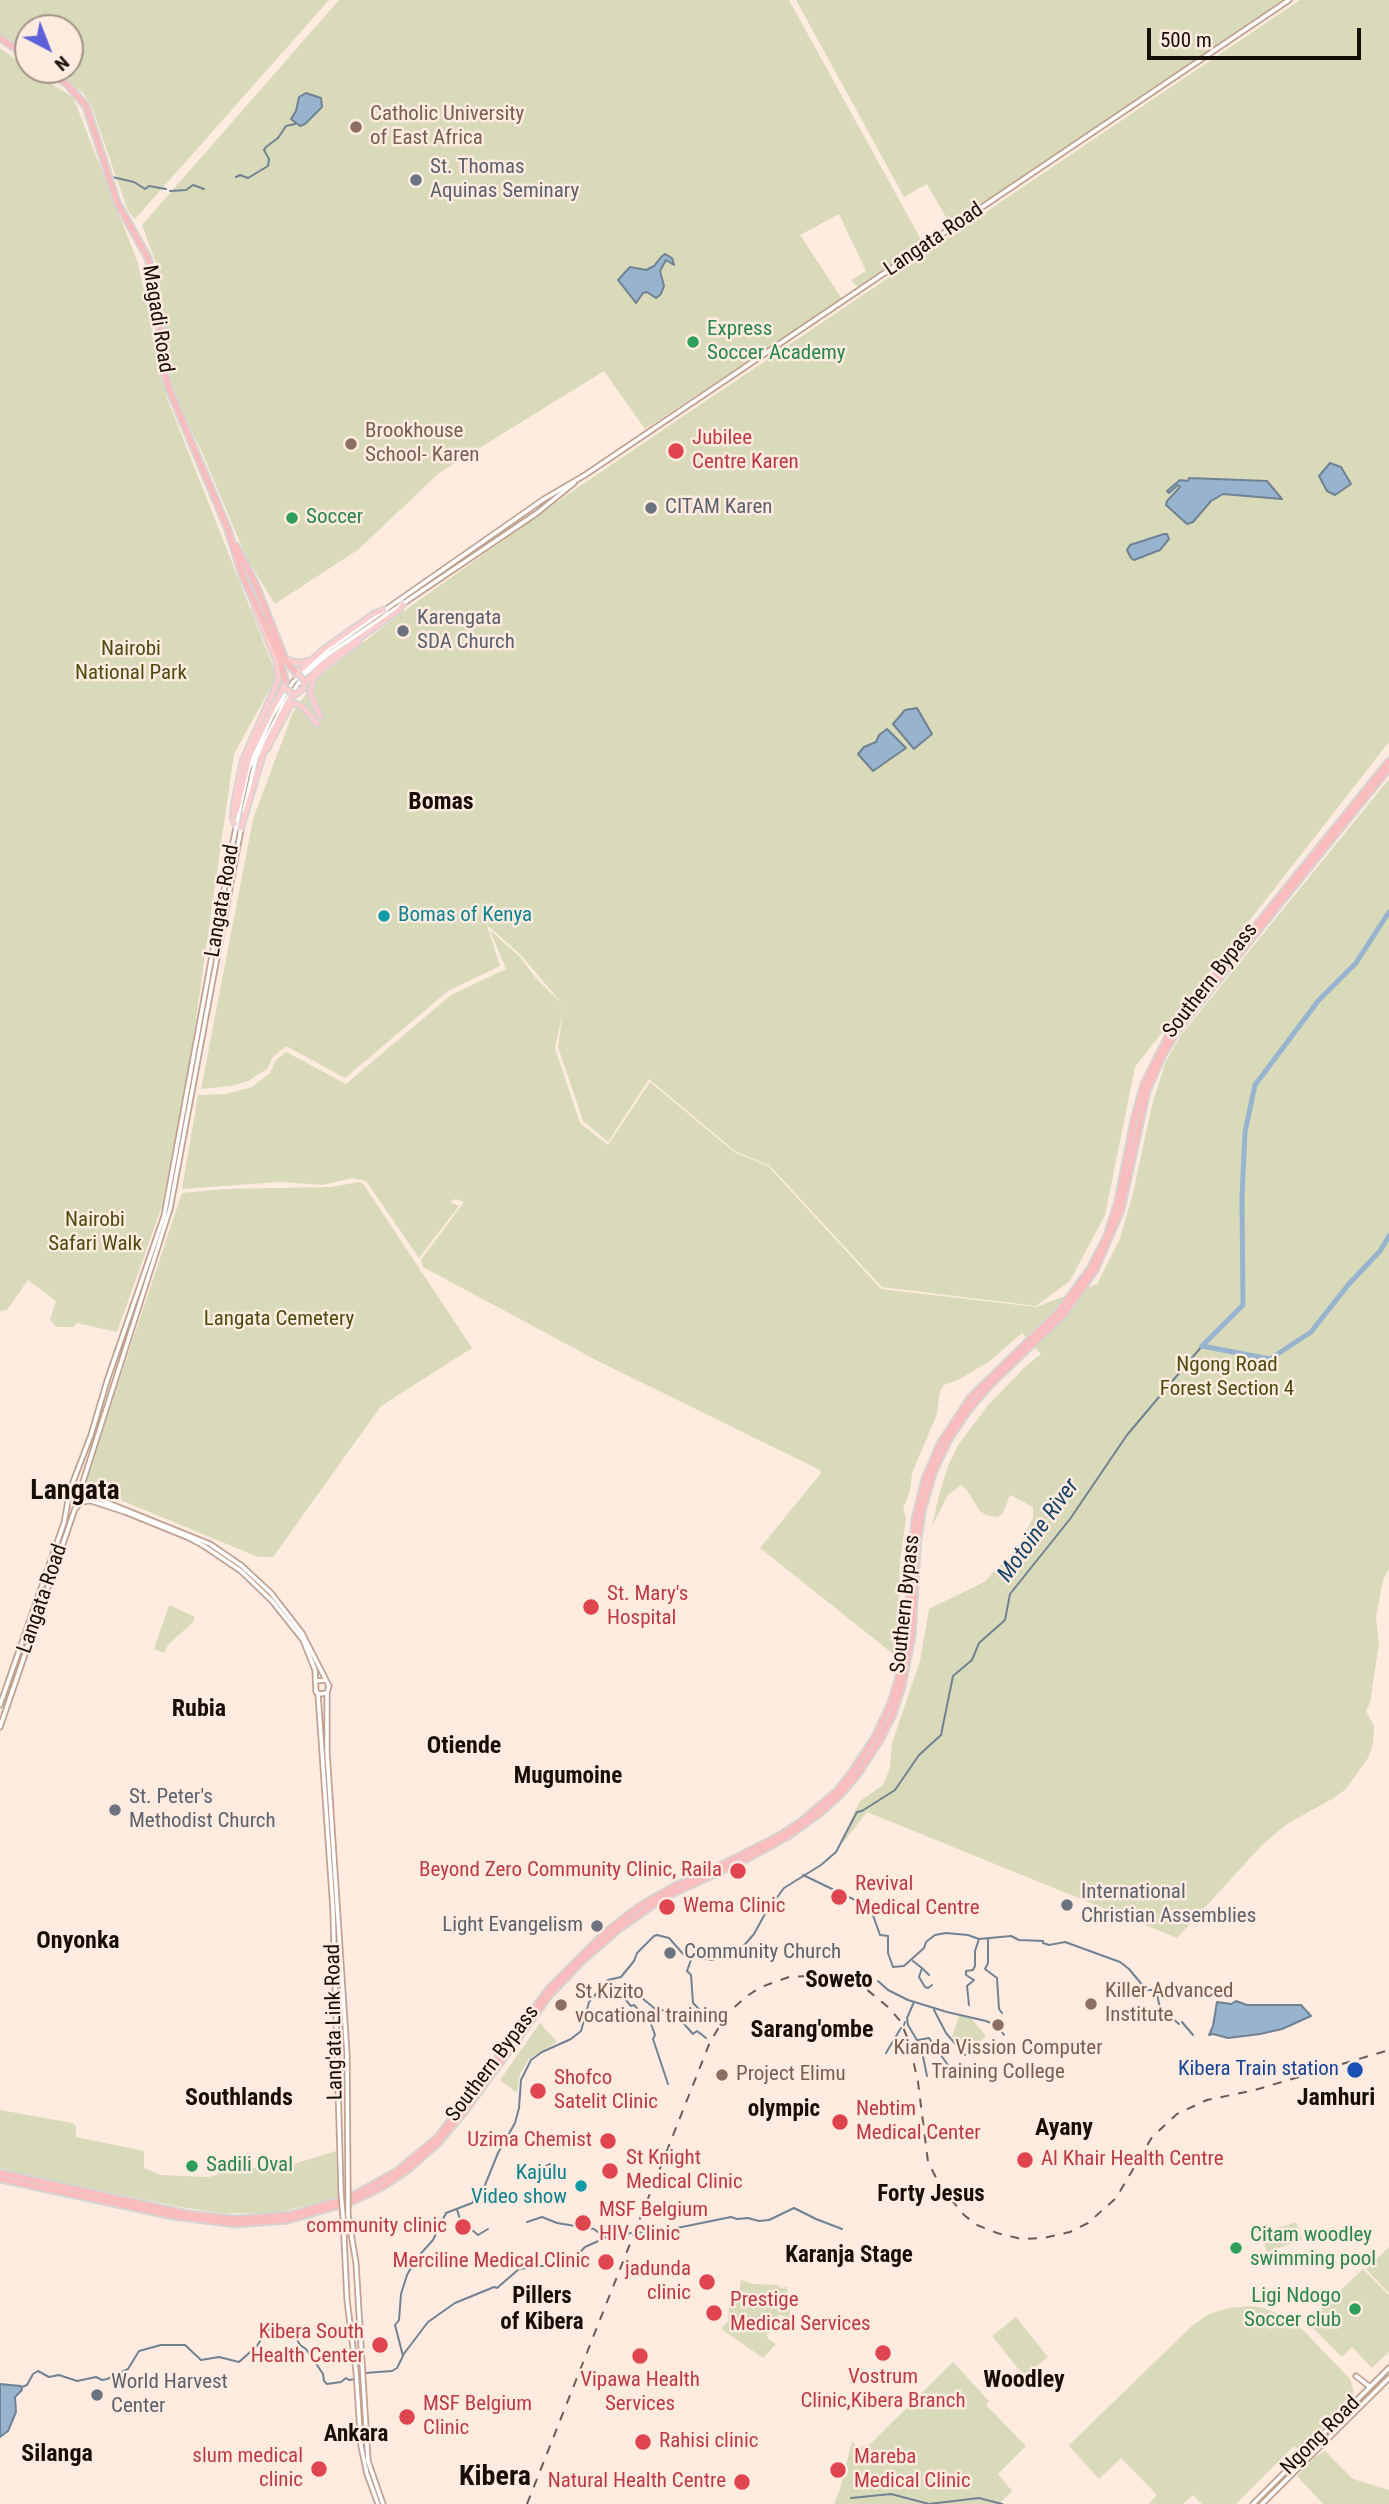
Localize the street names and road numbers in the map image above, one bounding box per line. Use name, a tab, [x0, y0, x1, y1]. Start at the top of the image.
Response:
street label: Langata Road	[880, 198, 988, 282]
street label: Magadi Road	[136, 263, 178, 375]
street label: Langata Road	[201, 843, 245, 959]
street label: Southern Bypass	[1158, 918, 1264, 1044]
street label: Southern Bypass	[886, 1534, 926, 1674]
street label: Langata Road	[13, 1541, 73, 1657]
street label: Lang'ata Link Road	[321, 1944, 349, 2100]
street label: Southern Bypass	[441, 2001, 545, 2127]
street label: Ngong Road	[1276, 2391, 1366, 2481]

